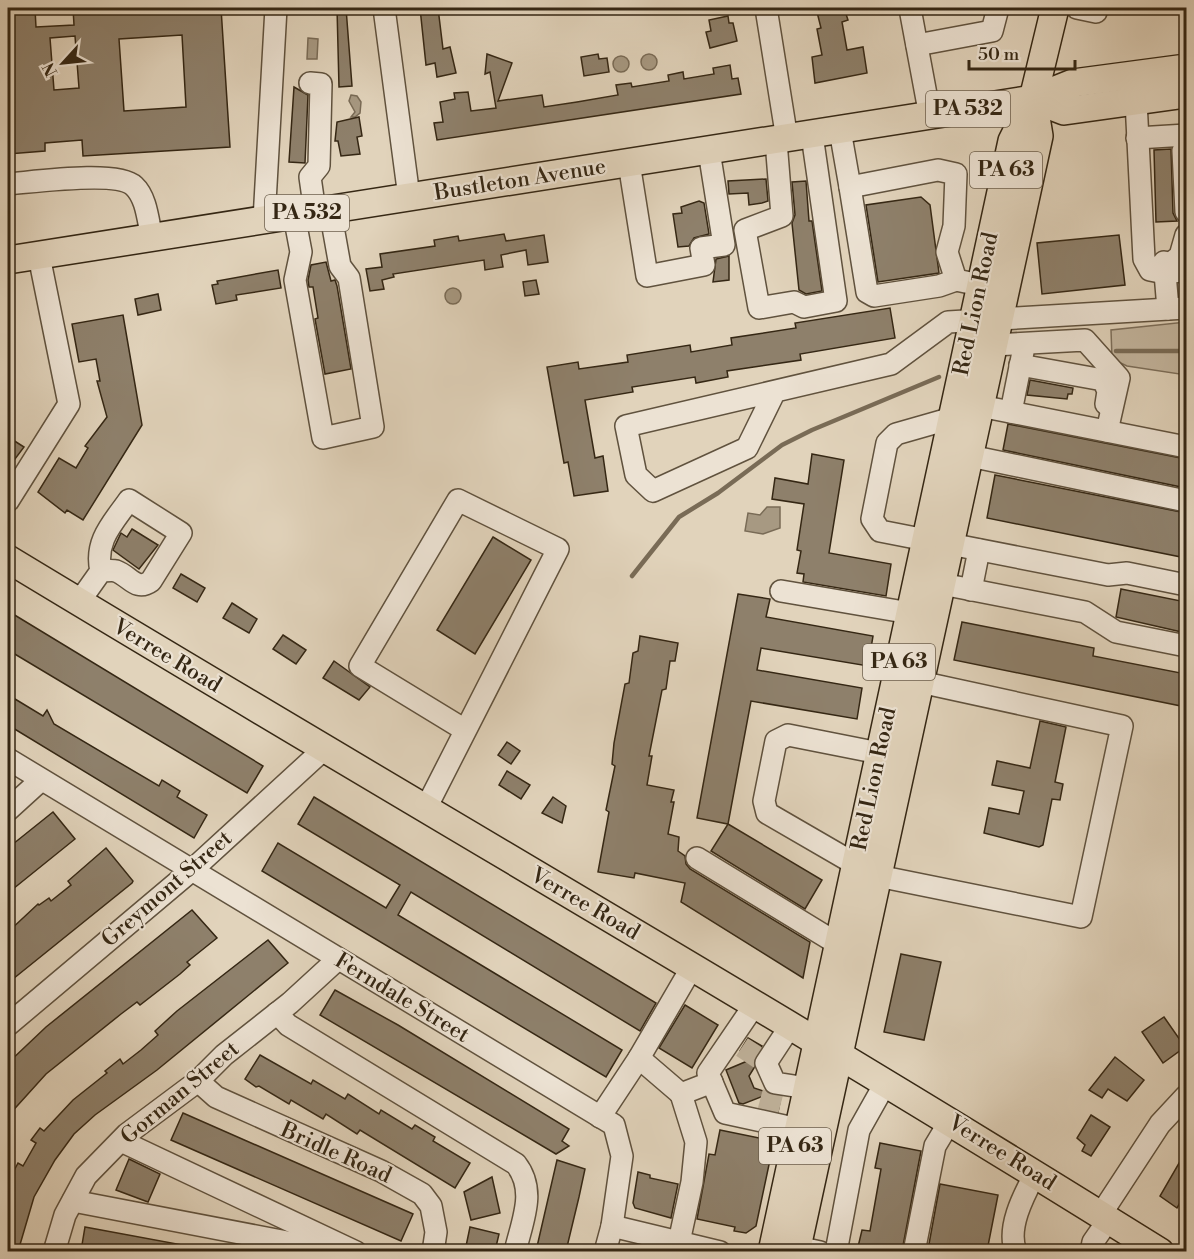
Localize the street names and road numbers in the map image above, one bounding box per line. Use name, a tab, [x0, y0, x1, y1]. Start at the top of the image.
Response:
road number: PA 532	[926, 91, 1010, 127]
road number: PA 63	[970, 152, 1042, 188]
street label: Bustleton Avenue	[431, 153, 608, 207]
road number: PA 532	[265, 195, 349, 231]
street label: Red Lion Road	[948, 229, 1004, 378]
street label: Verree Road	[107, 612, 227, 699]
road number: PA 63	[863, 644, 935, 680]
street label: Red Lion Road	[846, 704, 902, 853]
street label: Greymont Street	[96, 825, 238, 953]
street label: Verree Road	[525, 861, 645, 946]
street label: Ferndale Street	[330, 947, 475, 1049]
street label: Gorman Street	[115, 1035, 245, 1150]
street label: Verree Road	[942, 1109, 1061, 1197]
street label: Bridle Road	[276, 1116, 396, 1190]
road number: PA 63	[759, 1128, 831, 1164]

